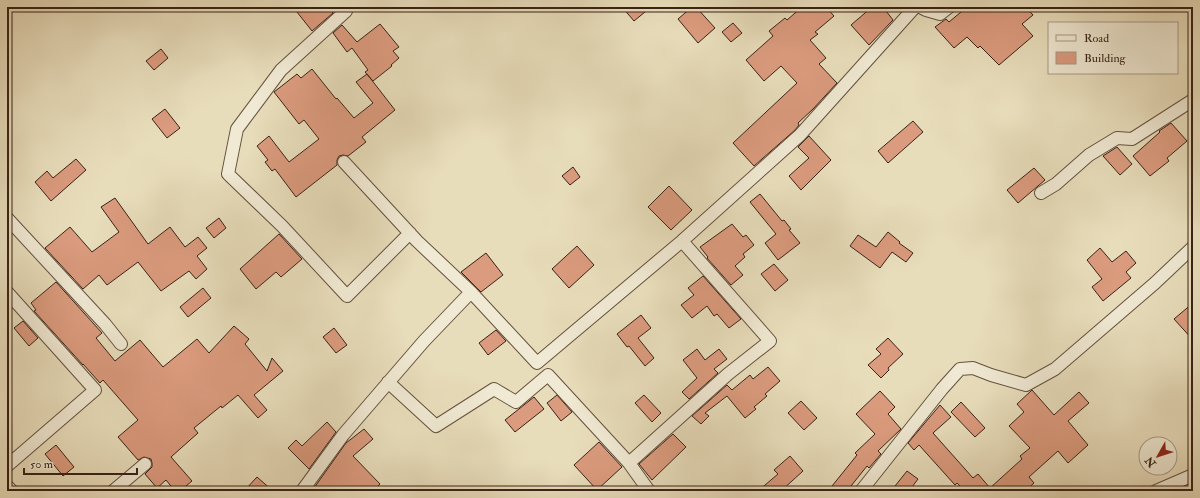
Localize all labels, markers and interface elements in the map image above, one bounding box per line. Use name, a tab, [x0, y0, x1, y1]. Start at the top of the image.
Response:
legend	[1048, 22, 1178, 74]
text: Road	[1084, 31, 1109, 46]
text: Building	[1084, 51, 1127, 66]
north arrow	[1138, 436, 1178, 476]
scale bar	[24, 450, 137, 476]
text: N	[1142, 453, 1159, 471]
text: 50 m	[30, 457, 54, 472]

